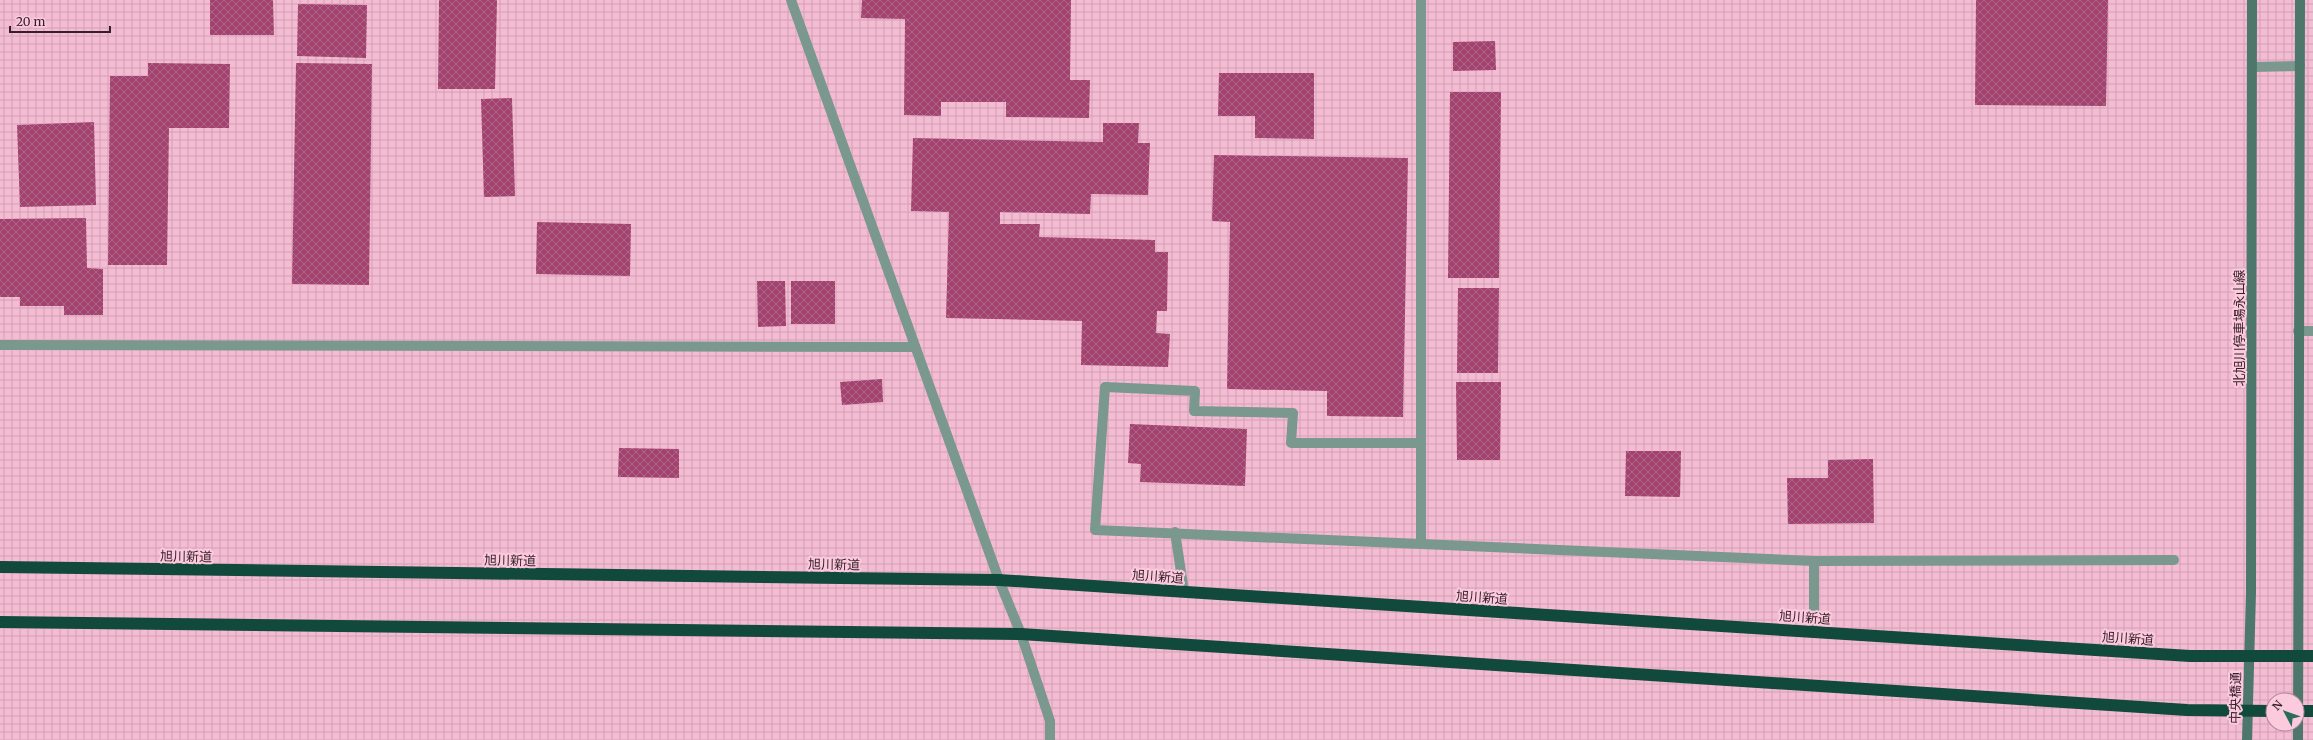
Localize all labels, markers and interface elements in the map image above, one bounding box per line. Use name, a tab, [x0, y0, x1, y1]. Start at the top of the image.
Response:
scale bar	[10, 8, 110, 34]
text: 20 m	[16, 14, 45, 29]
street label: 北旭川停車場永山線	[2231, 269, 2248, 387]
street label: 旭川新道	[160, 548, 212, 565]
street label: 旭川新道	[484, 552, 536, 569]
street label: 旭川新道	[808, 556, 860, 573]
street label: 旭川新道	[1131, 566, 1185, 587]
street label: 旭川新道	[1455, 587, 1509, 608]
street label: 旭川新道	[1778, 607, 1832, 628]
street label: 旭川新道	[2101, 628, 2155, 649]
street label: 中央橋通	[2227, 672, 2244, 724]
north arrow	[2265, 692, 2305, 732]
text: N	[2269, 697, 2286, 713]

